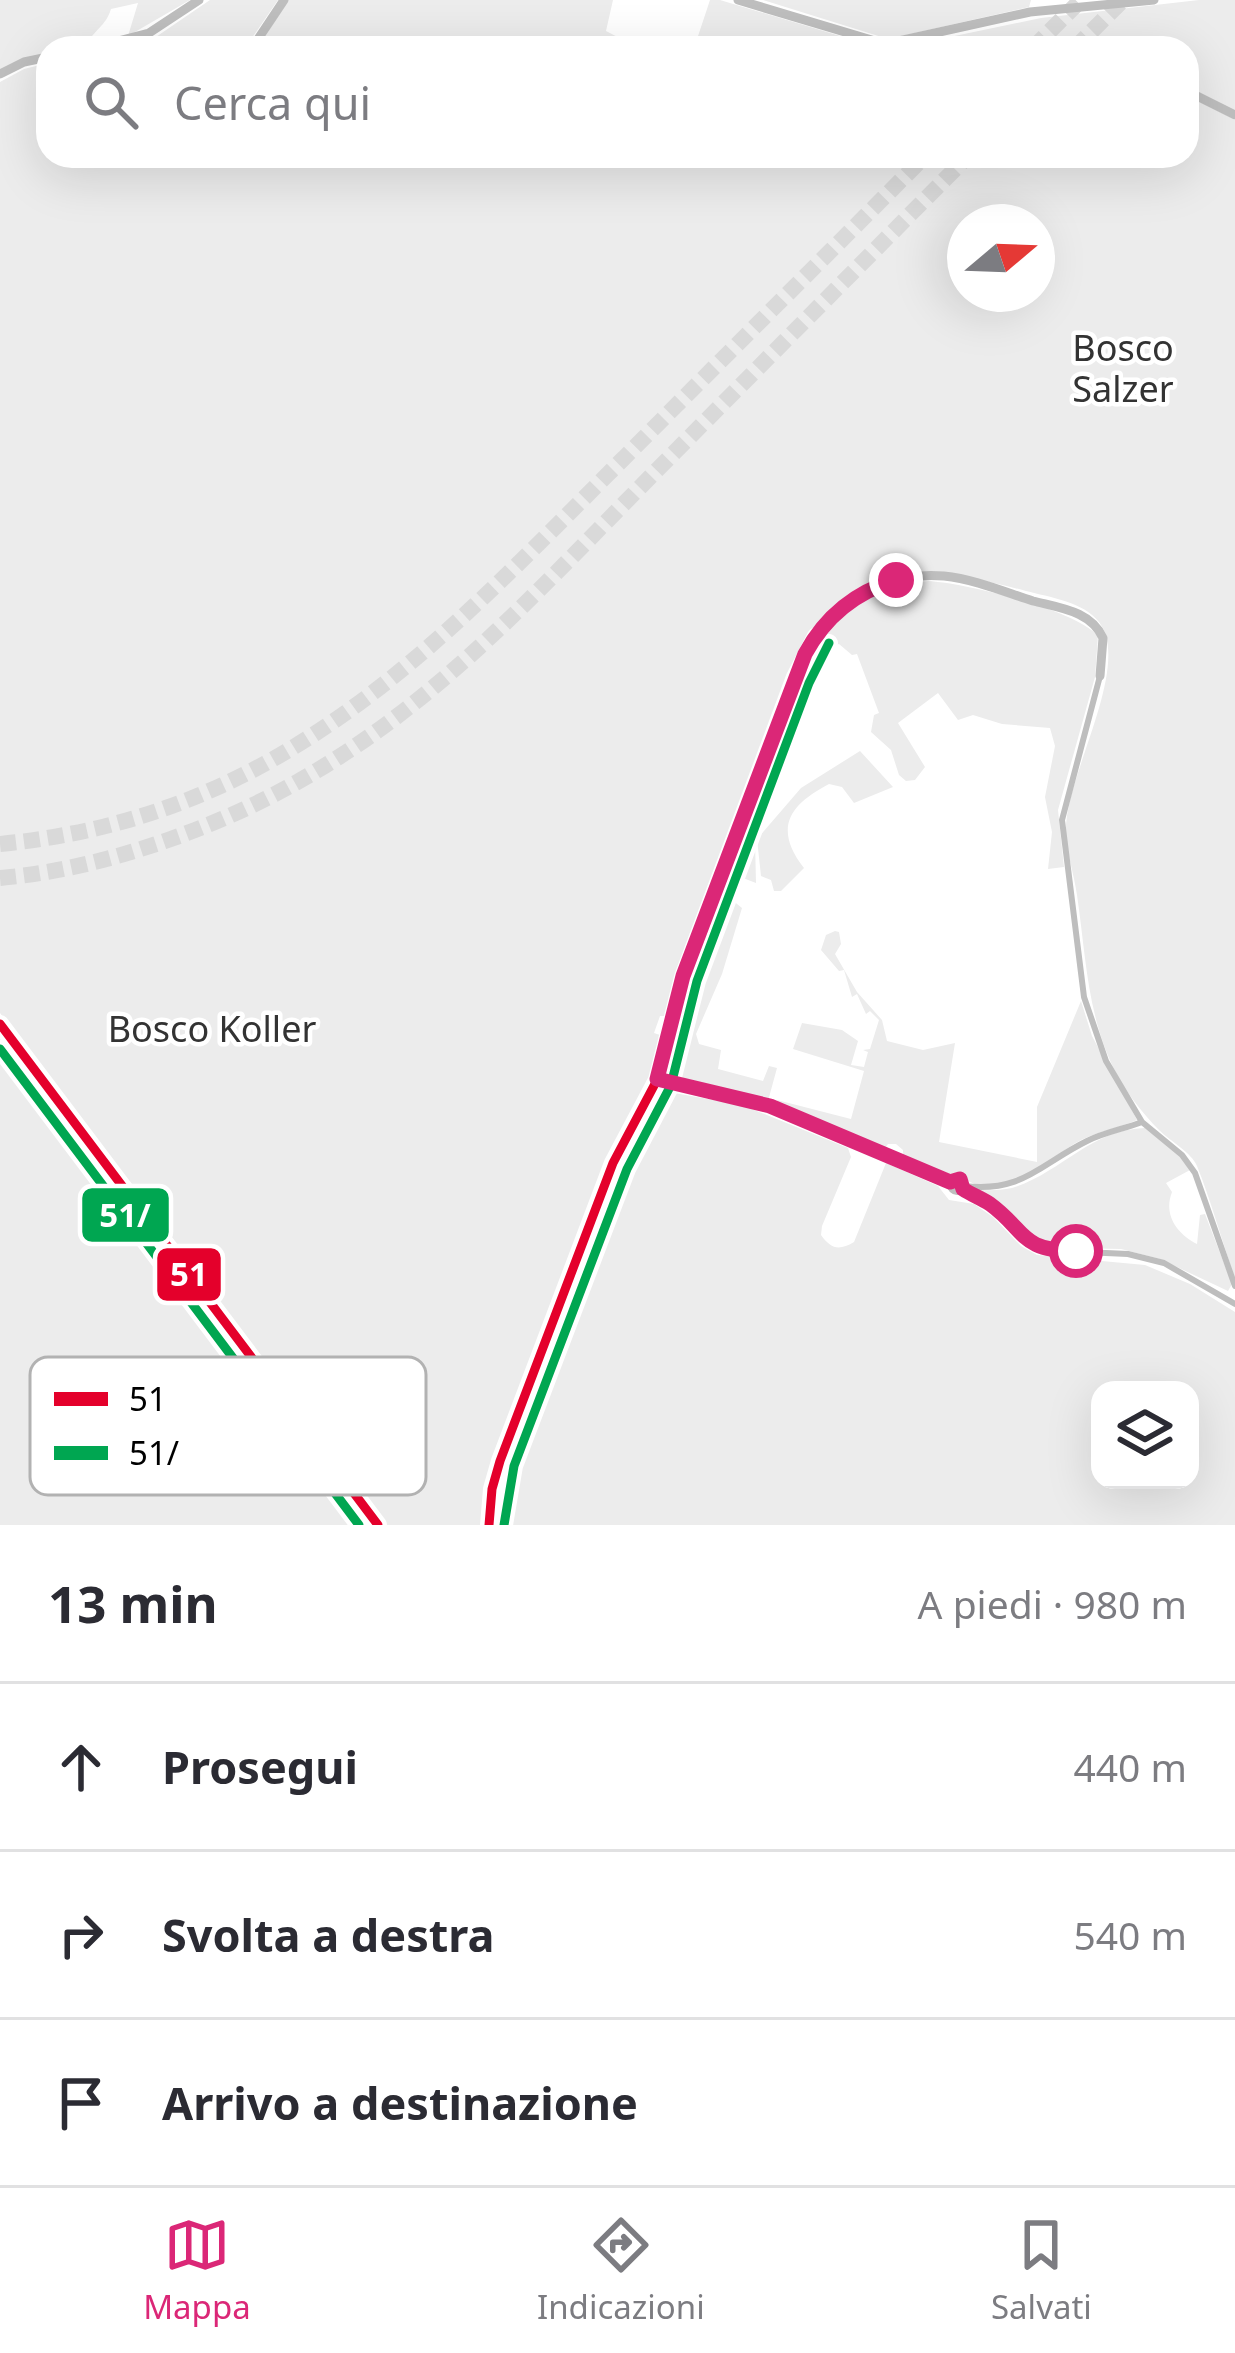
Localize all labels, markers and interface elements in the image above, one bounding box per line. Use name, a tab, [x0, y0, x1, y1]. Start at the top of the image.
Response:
search box	[36, 36, 1199, 168]
icon: search	[78, 69, 144, 135]
text: Cerca qui	[174, 72, 371, 133]
north arrow	[947, 204, 1055, 312]
park label: Bosco Salzer	[1072, 323, 1174, 413]
route end	[869, 553, 923, 607]
park label: Bosco Koller	[108, 1004, 316, 1053]
line badge: 51/	[80, 1186, 171, 1244]
text: 51/	[99, 1192, 151, 1237]
route start	[1049, 1224, 1103, 1278]
line badge: 51	[155, 1246, 223, 1303]
text: 51	[170, 1251, 208, 1296]
legend	[30, 1357, 426, 1495]
text: 51	[129, 1376, 167, 1421]
map controls	[1091, 1381, 1199, 1489]
button: layers	[1091, 1381, 1199, 1489]
text: 51/	[129, 1430, 179, 1475]
text: 13 min	[48, 1568, 218, 1638]
text: A piedi · 980 m	[918, 1577, 1187, 1630]
icon: ahead	[48, 1734, 114, 1800]
text: Prosegui	[162, 1736, 358, 1797]
text: 440 m	[1073, 1740, 1187, 1793]
icon: right	[48, 1902, 114, 1968]
text: Svolta a destra	[162, 1904, 494, 1965]
text: 540 m	[1073, 1908, 1187, 1961]
icon: arrive	[48, 2070, 114, 2136]
text: Arrivo a destinazione	[162, 2072, 638, 2133]
tab: Mappa	[143, 2212, 251, 2329]
tab: Indicazioni	[537, 2212, 705, 2329]
tab: Salvati	[991, 2212, 1092, 2329]

